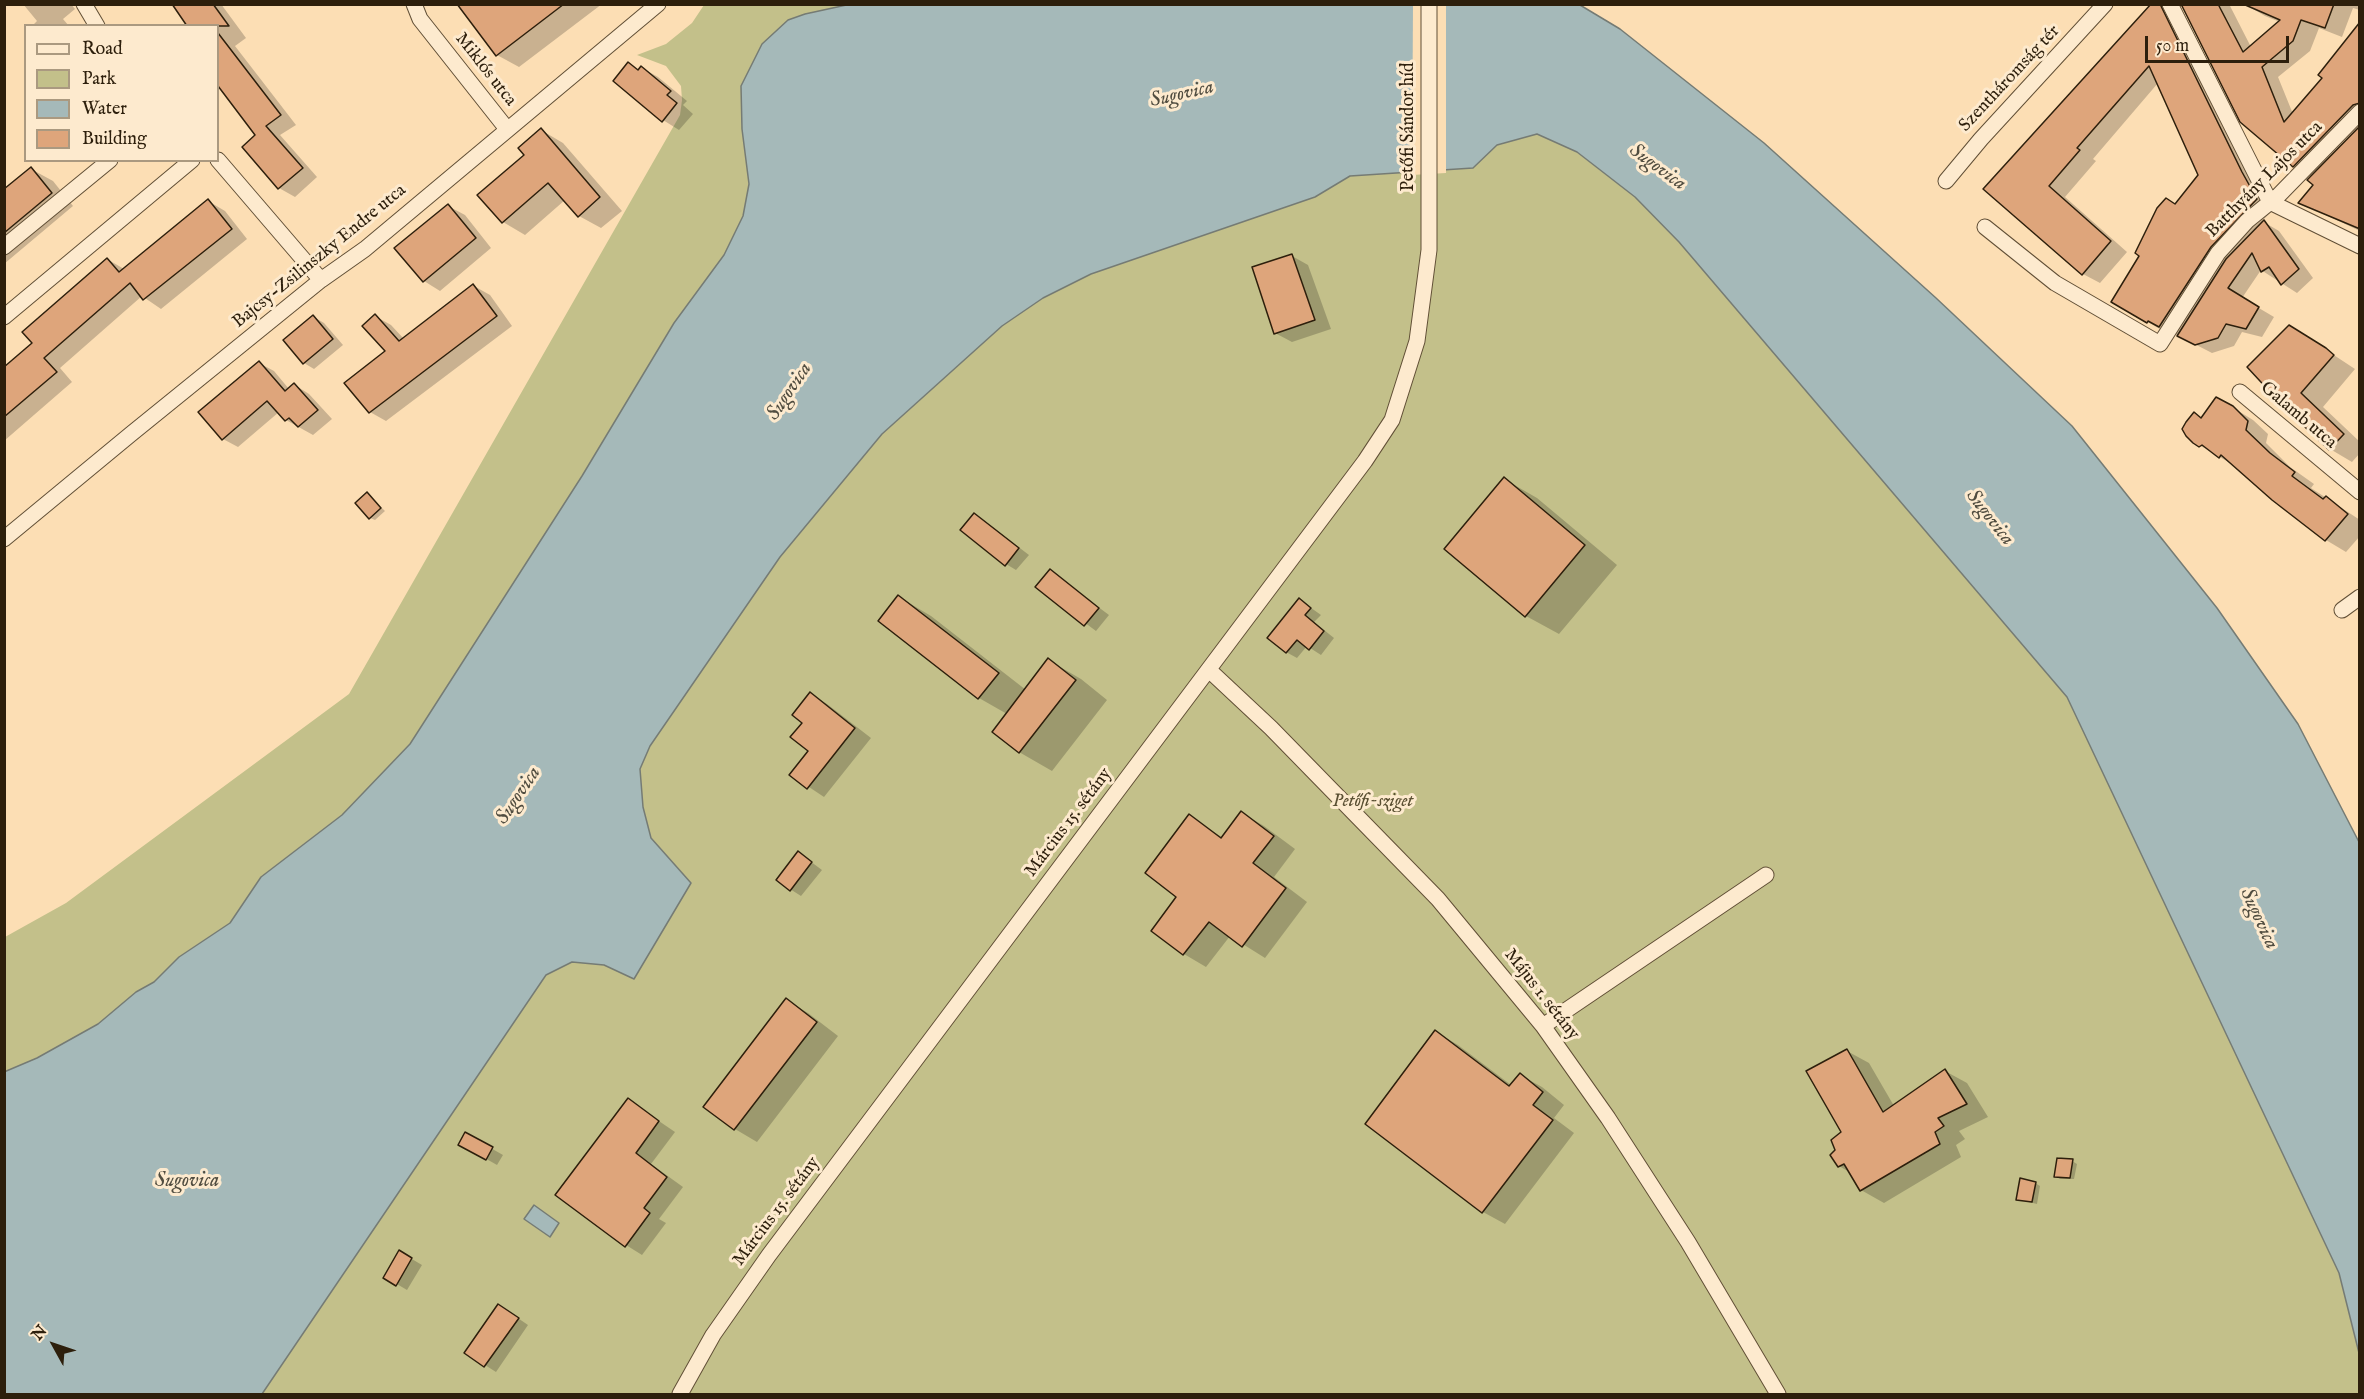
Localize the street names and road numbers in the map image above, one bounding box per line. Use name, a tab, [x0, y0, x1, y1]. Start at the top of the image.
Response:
street label: Szentháromság tér	[1955, 21, 2065, 137]
street label: Miklós utca	[450, 29, 520, 111]
street label: Petőfi Sándor híd	[1398, 63, 1420, 191]
street label: Batthyány Lajos utca	[2202, 117, 2328, 243]
street label: Bajcsy-Zsilinszky Endre utca	[229, 180, 411, 334]
street label: Galamb utca	[2255, 378, 2341, 454]
street label: Március 15. sétány	[1021, 764, 1117, 882]
street label: Május 1. sétány	[1499, 945, 1583, 1045]
street label: Március 15. sétány	[729, 1153, 825, 1271]

